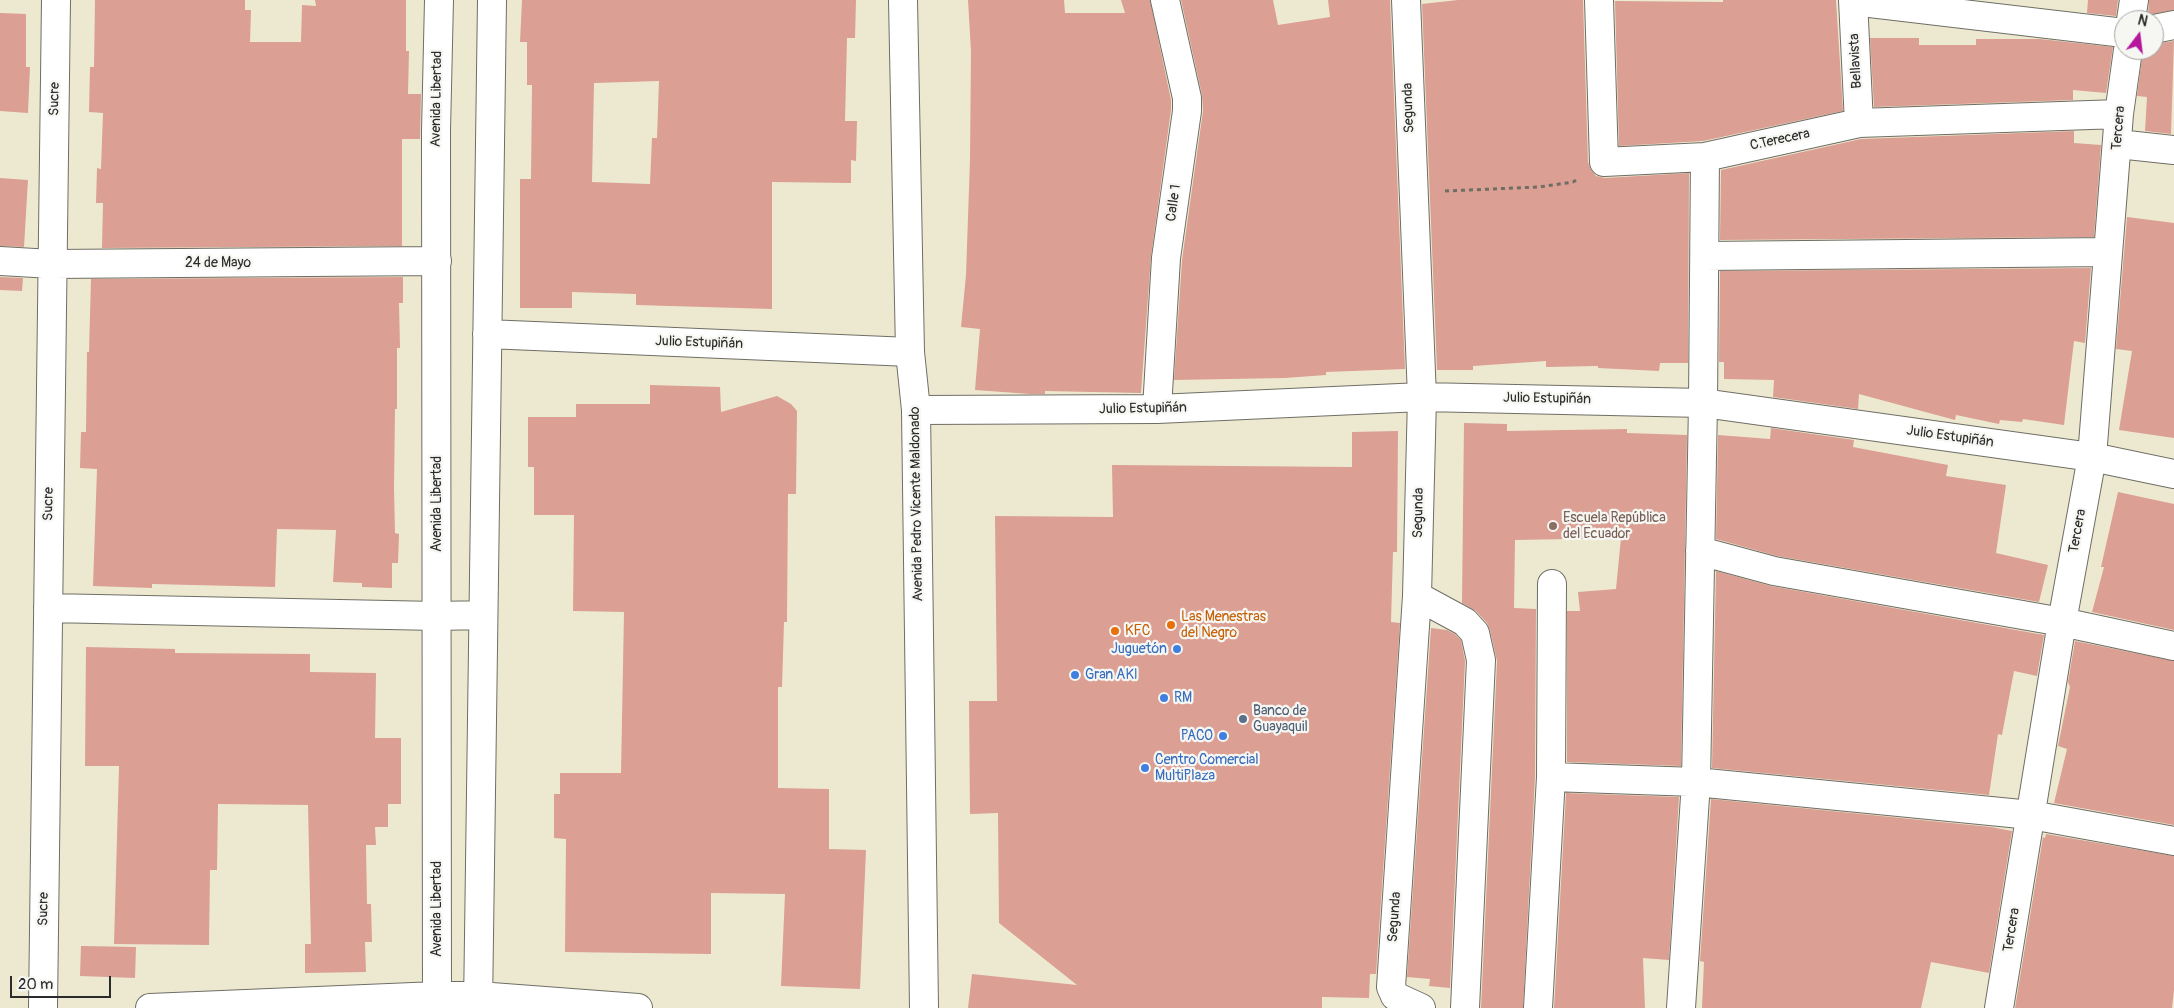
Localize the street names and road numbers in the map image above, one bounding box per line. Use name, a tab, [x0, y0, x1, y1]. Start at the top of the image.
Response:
street label: Bellavista	[1846, 33, 1866, 89]
street label: Avenida Libertad	[428, 51, 446, 147]
street label: Sucre	[46, 82, 64, 116]
street label: Segunda	[1400, 83, 1418, 133]
street label: Tercera	[2109, 105, 2129, 151]
street label: C.Terecera	[1748, 125, 1812, 155]
street label: Calle 1	[1163, 183, 1185, 223]
street label: 24 de Mayo	[185, 255, 251, 271]
street label: Julio Estupiñán	[655, 333, 743, 353]
street label: Julio Estupiñán	[1503, 390, 1591, 408]
street label: Julio Estupiñán	[1099, 400, 1187, 418]
street label: Avenida Pedro Vicente Maldonado	[907, 406, 927, 602]
street label: Julio Estupiñán	[1905, 423, 1995, 451]
street label: Avenida Libertad	[429, 456, 445, 552]
street label: Sucre	[40, 487, 58, 521]
street label: Segunda	[1410, 488, 1428, 538]
street label: Tercera	[2066, 508, 2090, 554]
street label: Avenida Libertad	[429, 861, 445, 957]
street label: Segunda	[1385, 891, 1405, 943]
street label: Sucre	[35, 892, 53, 926]
street label: Tercera	[2000, 907, 2024, 953]

